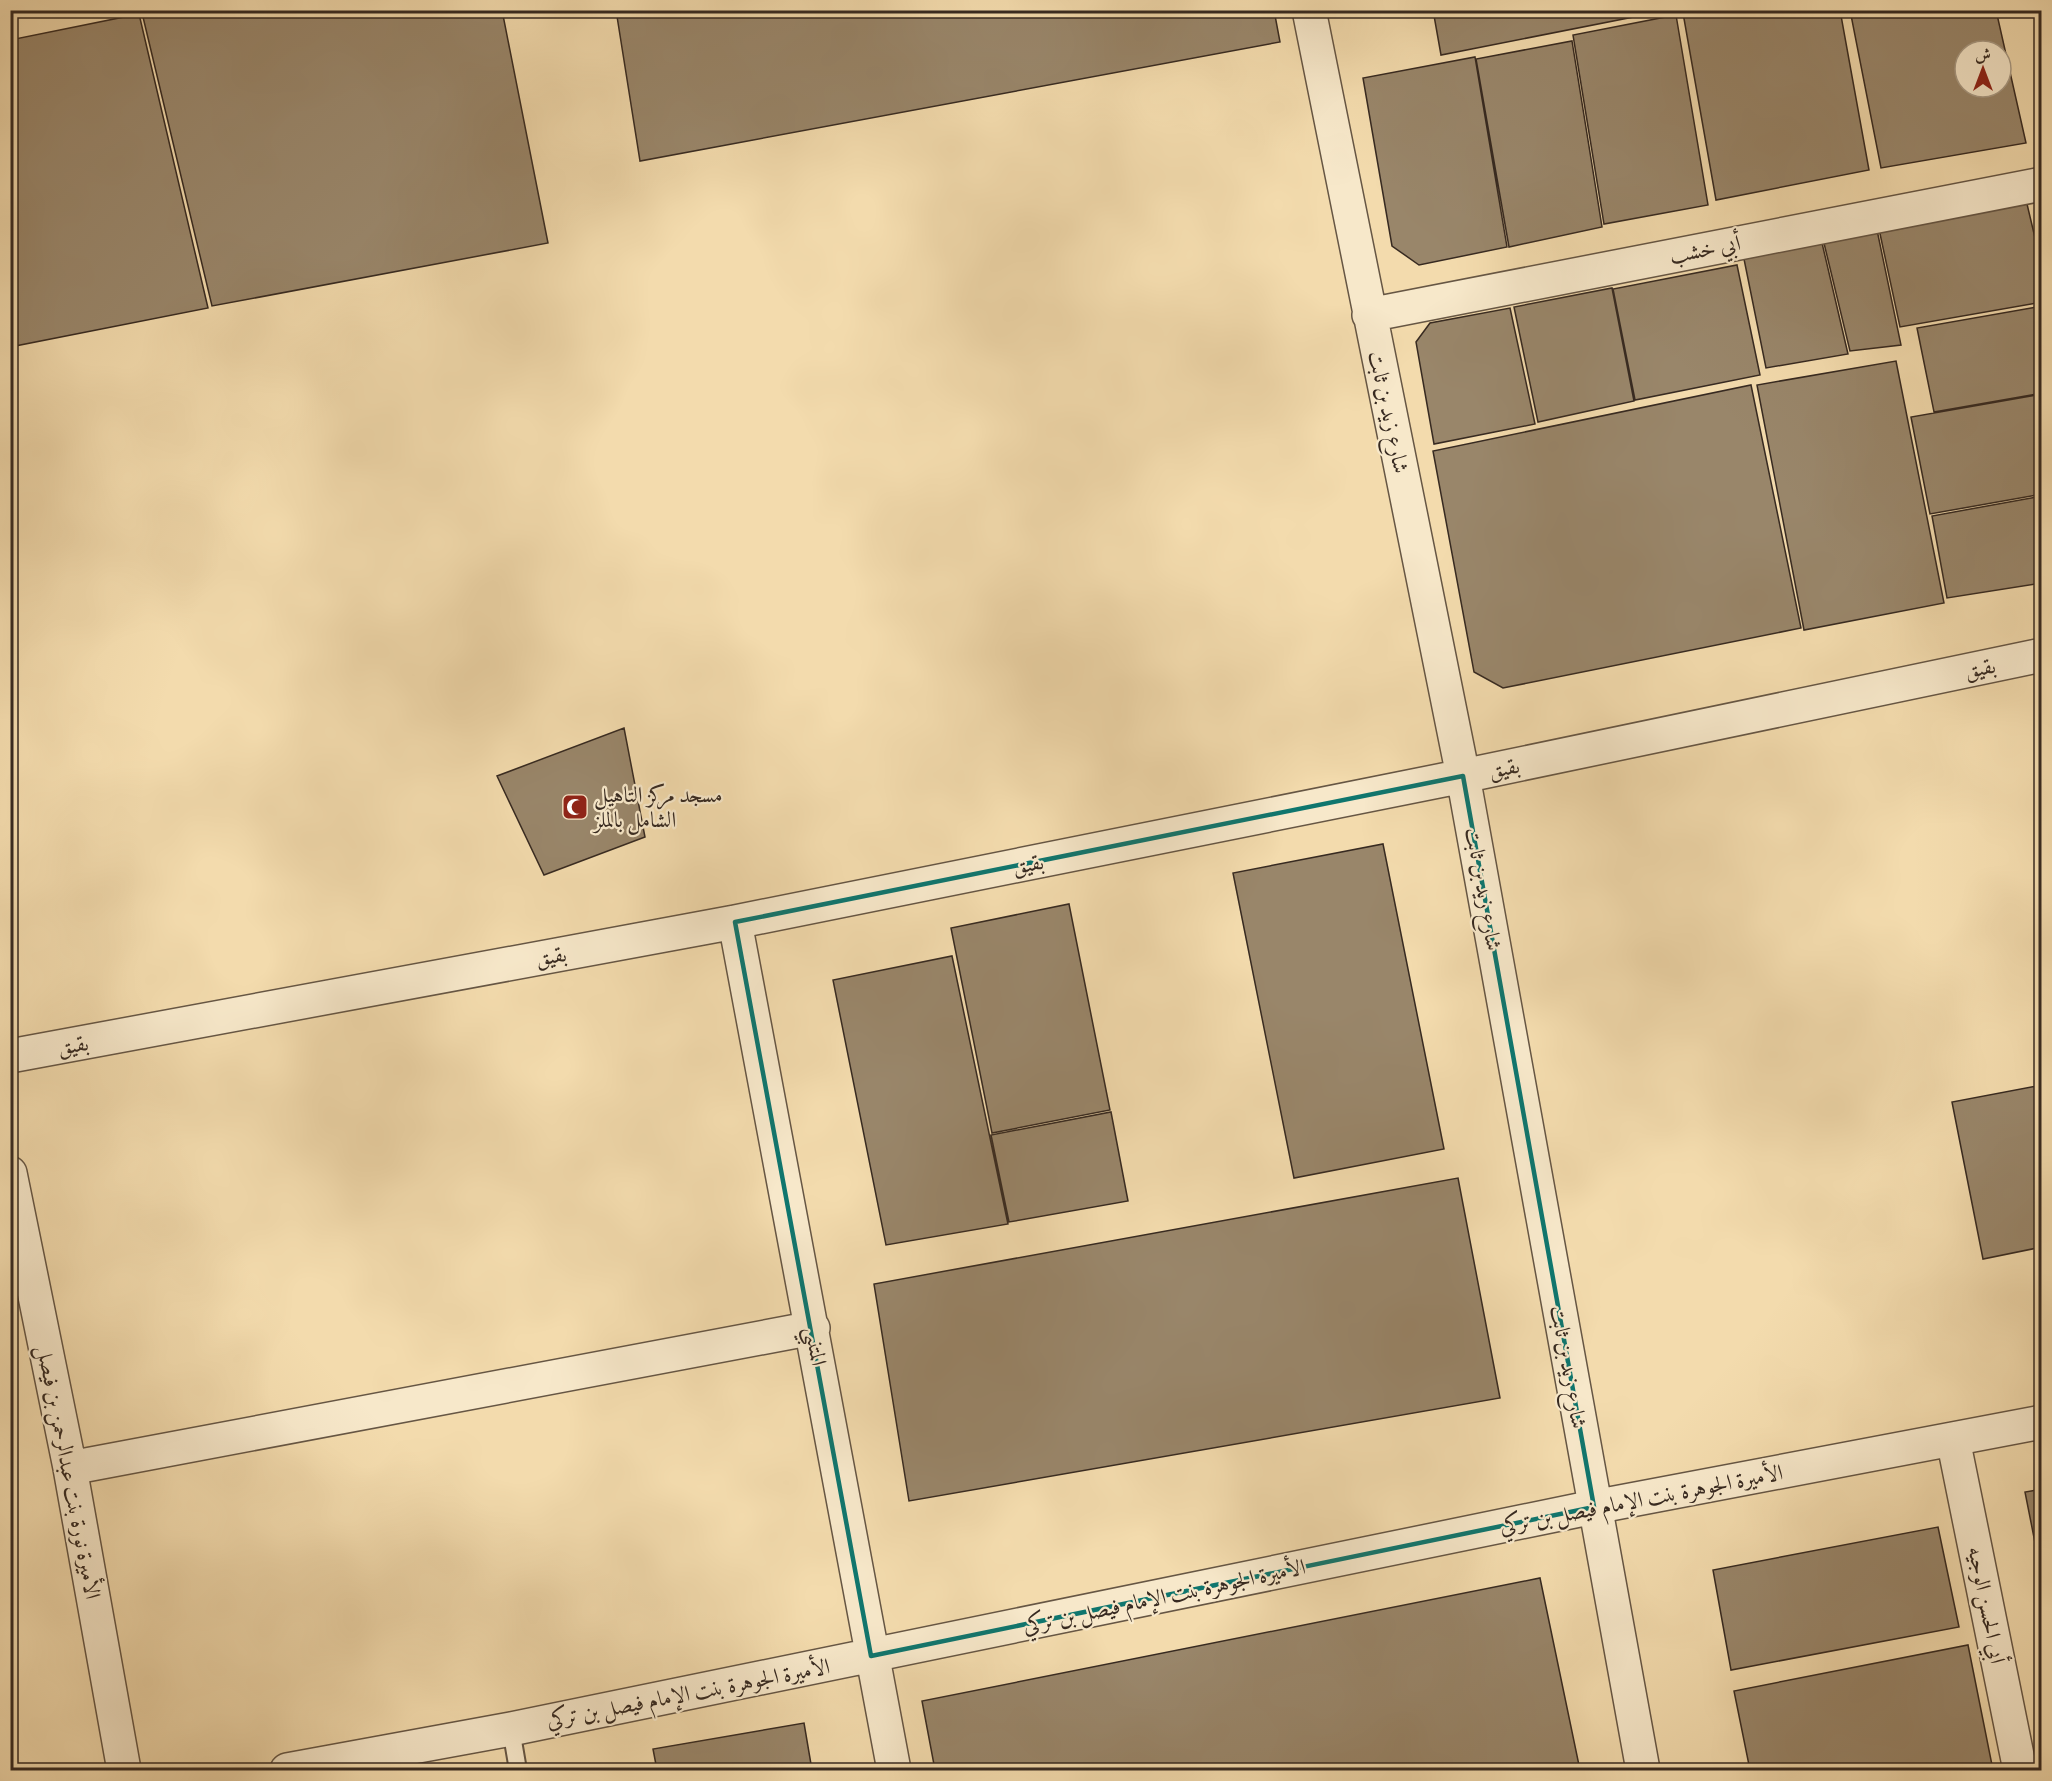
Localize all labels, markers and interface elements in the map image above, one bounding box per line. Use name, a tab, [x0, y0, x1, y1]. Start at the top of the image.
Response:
north arrow	[1953, 39, 2013, 99]
text: ش	[1975, 44, 1991, 65]
street label: أبي خشب	[1667, 227, 1745, 274]
street label: شارع زيد بن ثابت	[1358, 348, 1416, 477]
street label: بقيق	[1962, 651, 1998, 685]
street label: بقيق	[1486, 751, 1522, 785]
place label: مسجد مركز التاهيل الشامل بالملز	[592, 780, 722, 835]
mosque icon: مسجد مركز التاهيل الشامل بالملز	[560, 792, 590, 822]
street label: شارع زيد بن ثابت	[1455, 825, 1509, 953]
street label: بقيق	[1010, 847, 1046, 881]
street label: بقيق	[533, 939, 569, 973]
street label: بقيق	[55, 1028, 91, 1062]
street label: شارع زيد بن ثابت	[1540, 1303, 1594, 1431]
street label: المتنبي	[792, 1324, 834, 1369]
street label: الأميرة نورة بنت عبدالرحمن بن فيصل	[29, 1342, 109, 1602]
street label: الأميرة الجوهرة بنت الإمام فيصل بن تركي	[1496, 1456, 1786, 1546]
street label: أبي الحسن الوجيه	[1957, 1544, 2014, 1668]
street label: الأميرة الجوهرة بنت الإمام فيصل بن تركي	[1020, 1551, 1309, 1645]
street label: الأميرة الجوهرة بنت الإمام فيصل بن تركي	[543, 1650, 833, 1740]

